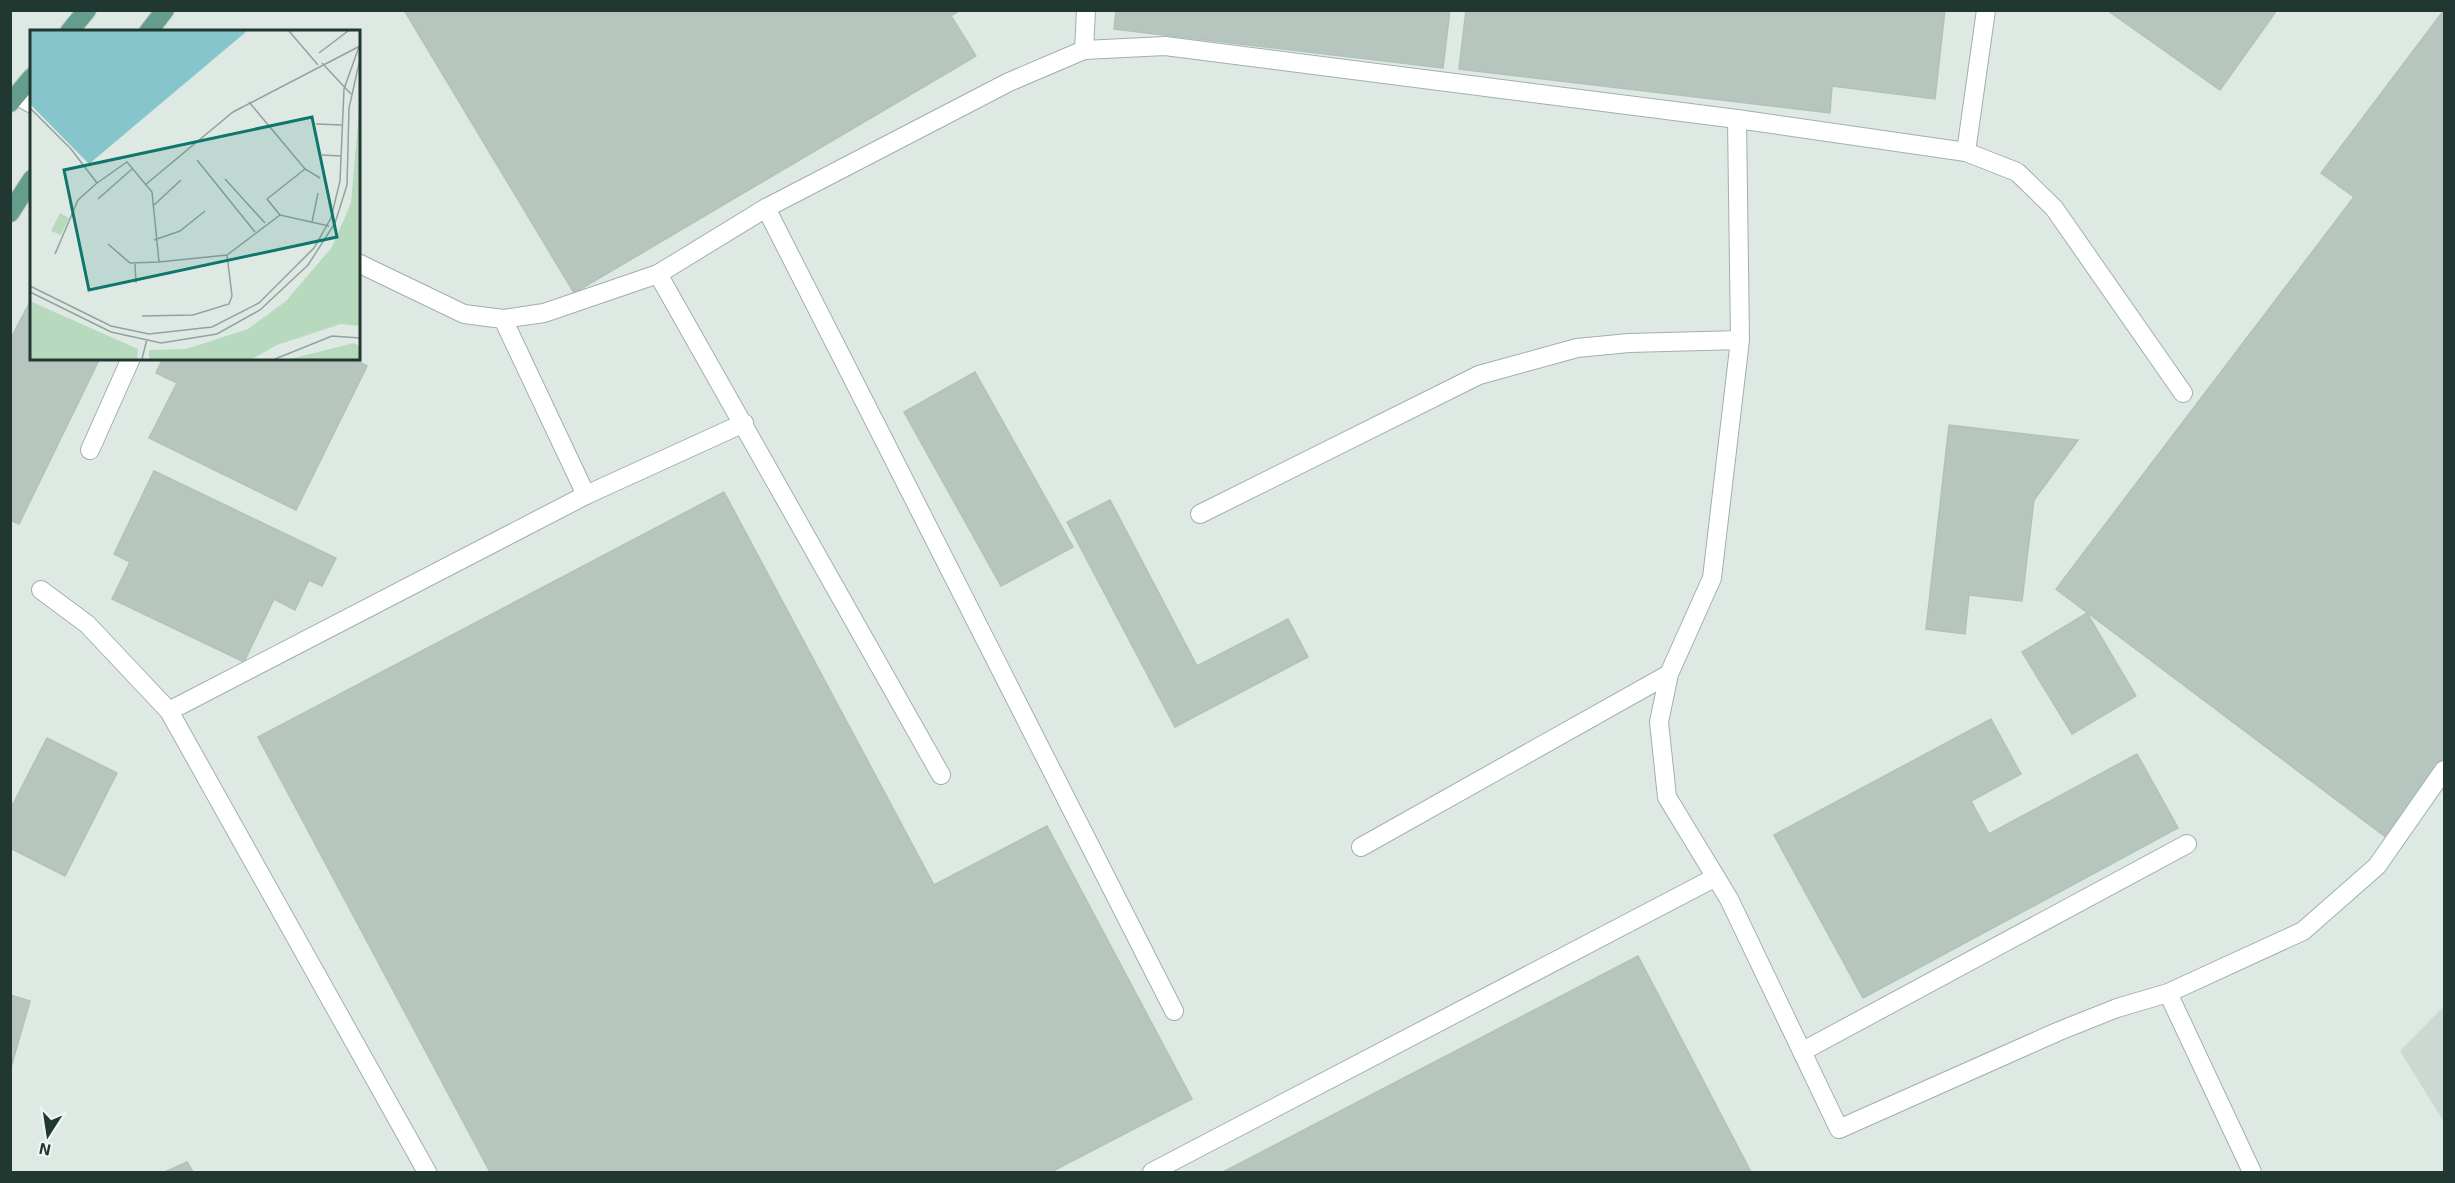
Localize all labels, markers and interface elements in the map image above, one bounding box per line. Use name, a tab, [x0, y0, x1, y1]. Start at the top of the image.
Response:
inset map	[30, 30, 360, 360]
north arrow	[18, 1105, 78, 1165]
text: N	[37, 1140, 52, 1161]

